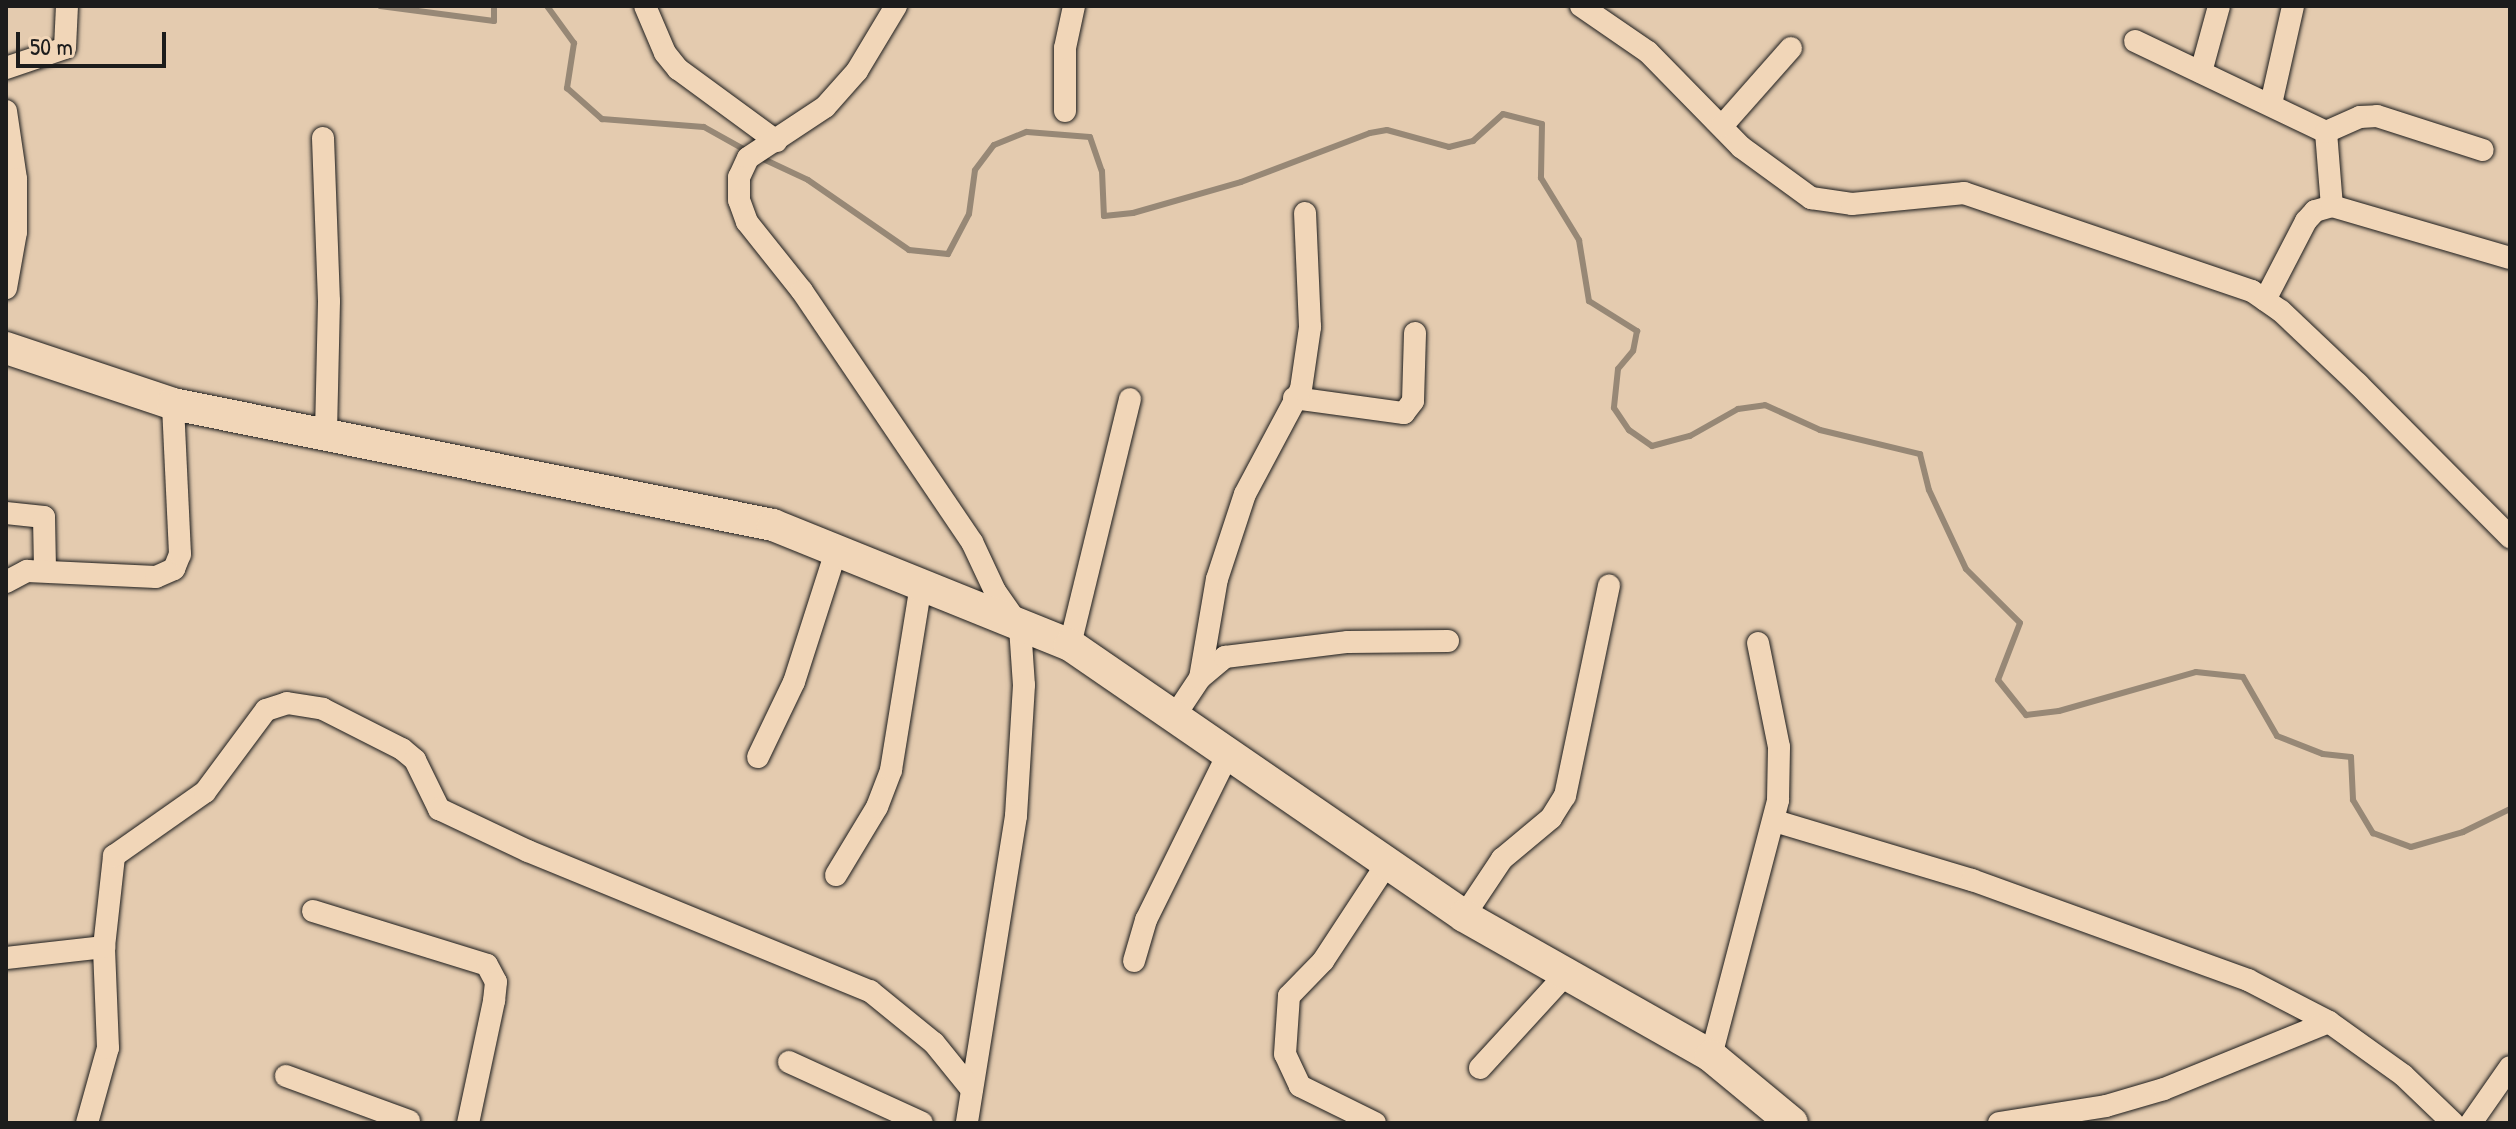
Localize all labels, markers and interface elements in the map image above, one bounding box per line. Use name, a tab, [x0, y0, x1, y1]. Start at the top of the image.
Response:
scale bar	[20, 16, 170, 66]
text: 50 m	[30, 30, 73, 62]

